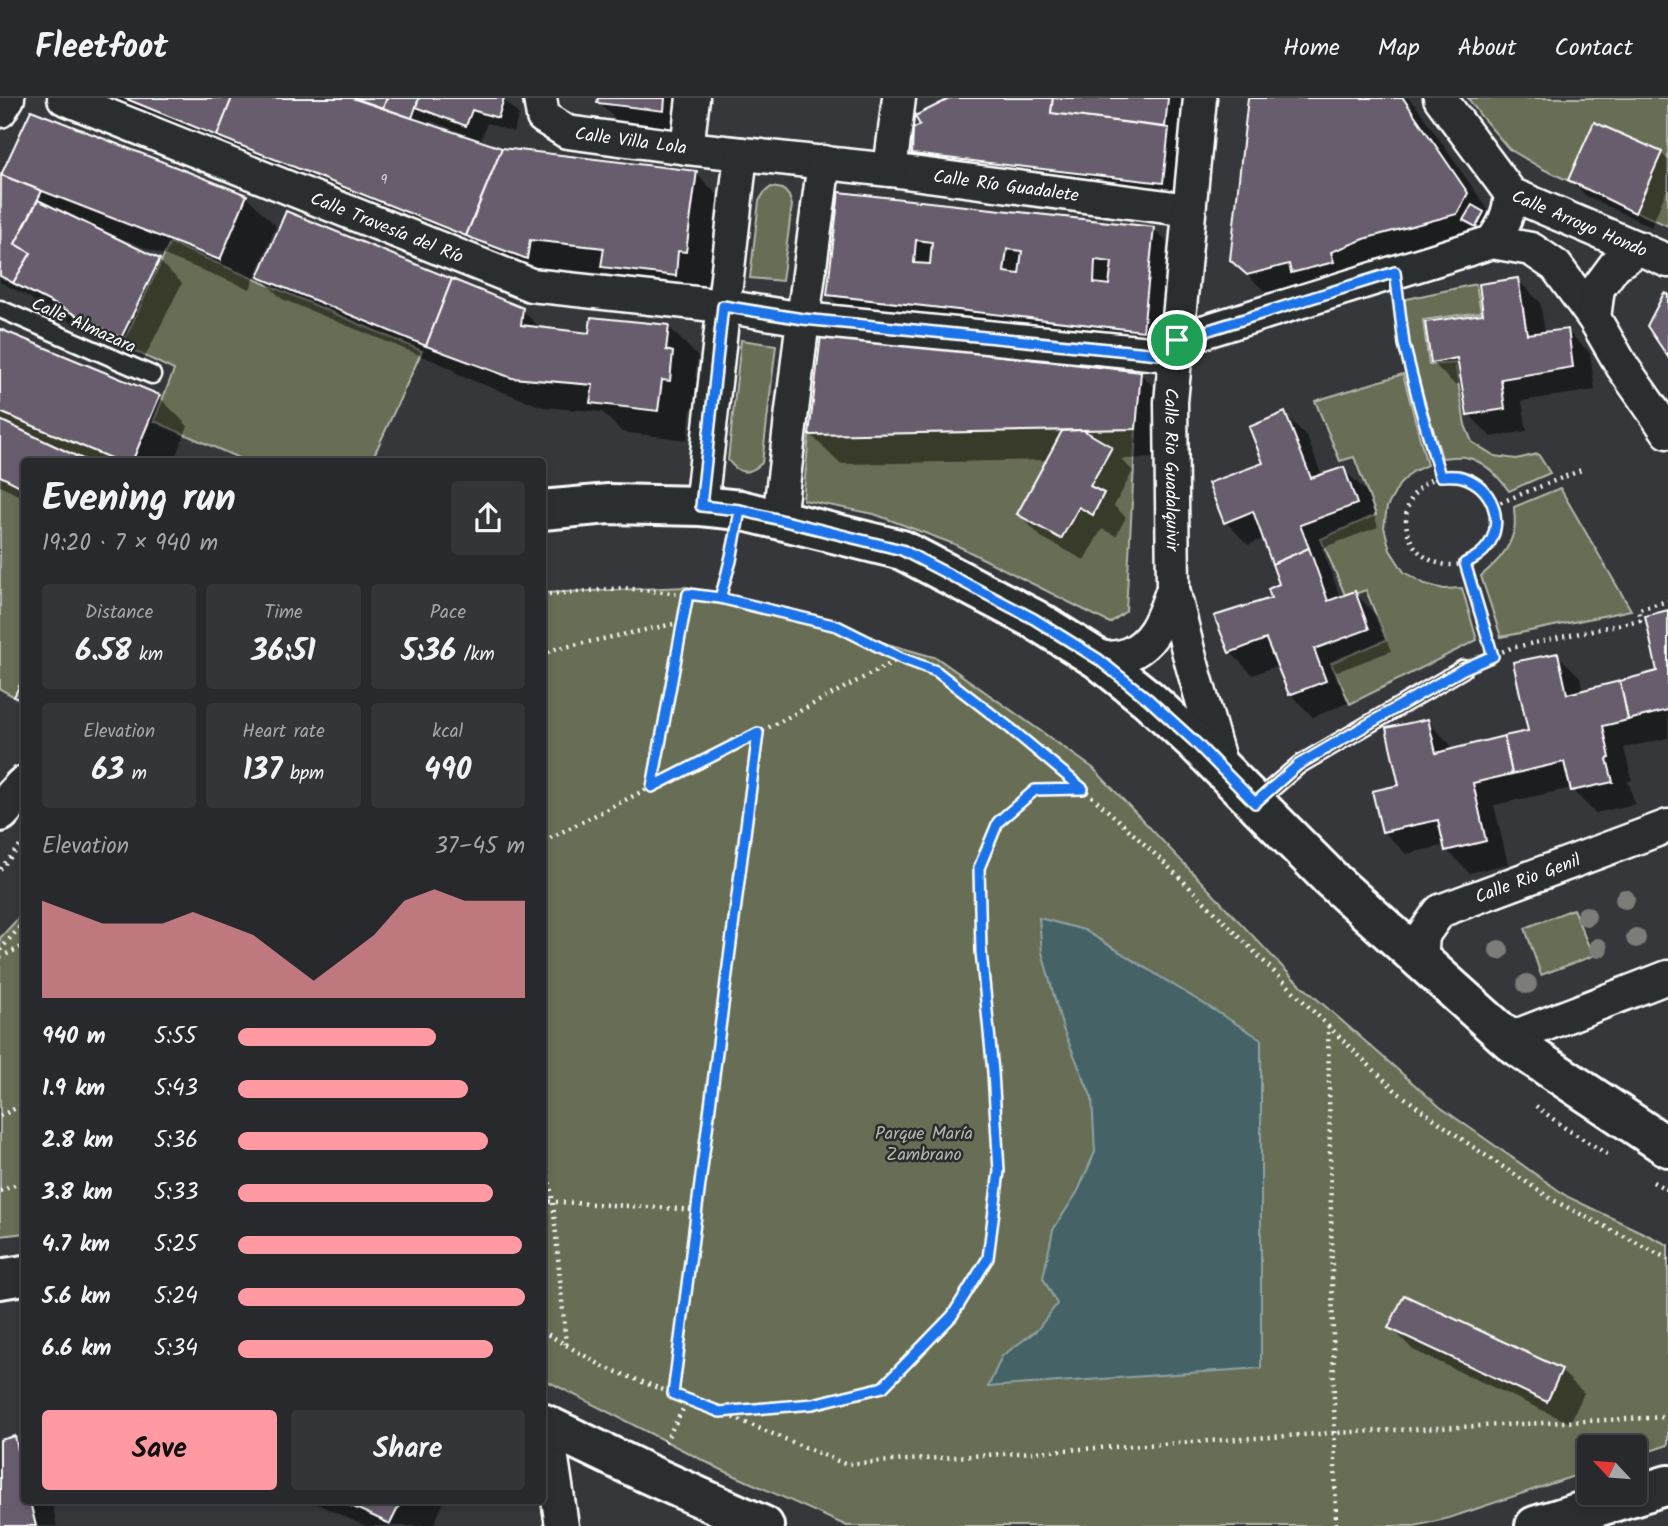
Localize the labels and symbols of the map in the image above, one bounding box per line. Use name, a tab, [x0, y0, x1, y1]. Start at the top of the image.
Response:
street label: Calle Villa Lola	[573, 120, 688, 164]
street label: Calle Río Guadalete	[931, 163, 1081, 211]
house number: 9	[381, 169, 388, 191]
street label: Calle Arroyo Hondo	[1507, 183, 1652, 267]
street label: Calle Travesía del Río	[306, 185, 467, 272]
street label: Calle Almazara	[26, 290, 141, 362]
pin	[1147, 310, 1207, 370]
street label: Calle Rio Guadalquivir	[1155, 387, 1186, 552]
street label: Calle Rio Genil	[1471, 847, 1586, 913]
park label: Parque María Zambrano	[875, 1120, 973, 1170]
north arrow	[1577, 1435, 1647, 1505]

